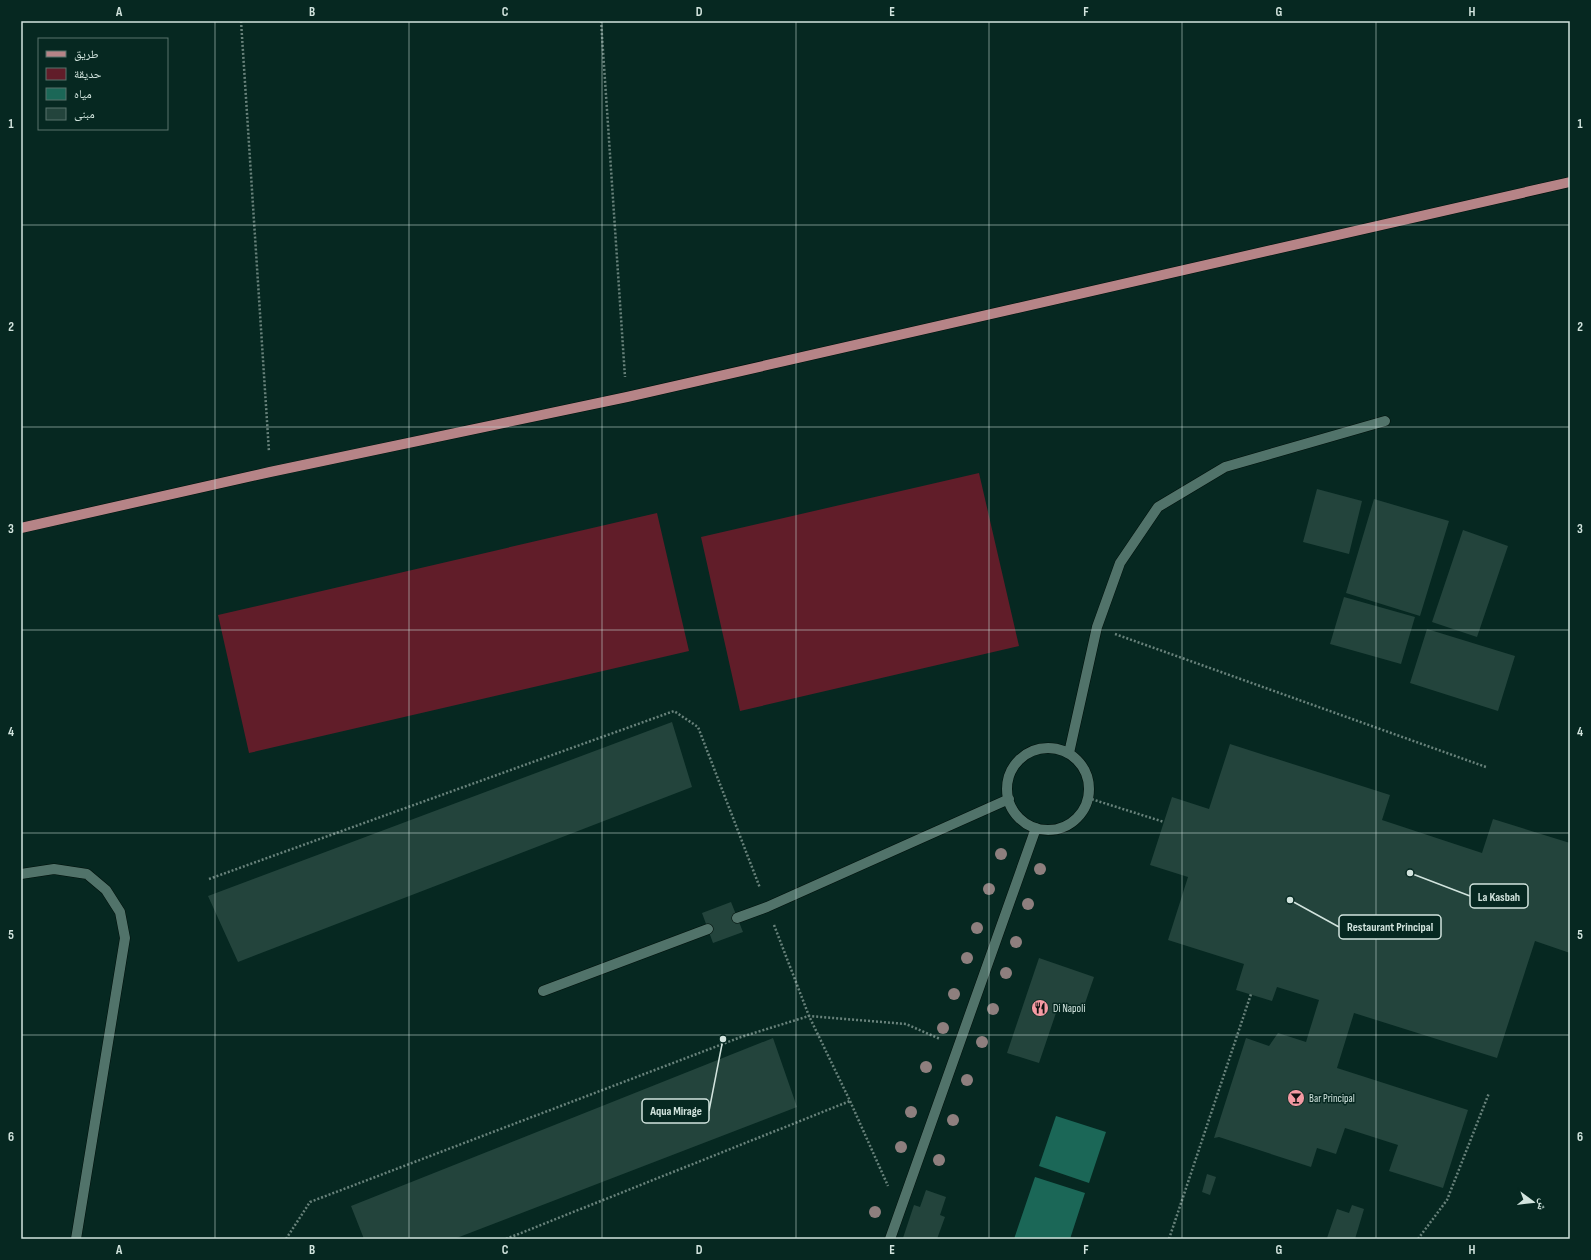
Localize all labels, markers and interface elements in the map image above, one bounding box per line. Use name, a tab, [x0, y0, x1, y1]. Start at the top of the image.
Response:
text: A	[115, 4, 123, 20]
text: B	[309, 4, 315, 20]
text: C	[502, 4, 509, 20]
text: D	[696, 4, 703, 20]
text: E	[889, 4, 895, 20]
text: F	[1083, 4, 1089, 20]
text: G	[1276, 4, 1283, 20]
text: H	[1469, 4, 1476, 20]
legend	[38, 38, 168, 130]
text: طريق	[74, 47, 99, 62]
text: حديقة	[74, 67, 102, 82]
text: مياه	[74, 87, 92, 102]
text: مبنى	[74, 107, 95, 122]
text: 1	[8, 116, 14, 132]
text: 1	[1577, 116, 1583, 132]
text: 2	[8, 319, 14, 335]
text: 2	[1577, 319, 1583, 335]
text: 3	[8, 521, 14, 537]
text: 3	[1577, 521, 1583, 537]
text: 4	[8, 724, 14, 740]
text: 4	[1577, 724, 1583, 740]
callout: La Kasbah	[1470, 884, 1528, 908]
text: La Kasbah	[1478, 890, 1520, 905]
callout: Restaurant Principal	[1339, 915, 1441, 939]
text: Restaurant Principal	[1347, 920, 1433, 935]
text: 5	[8, 927, 14, 943]
text: 5	[1577, 927, 1583, 943]
restaurant icon: Di Napoli	[1030, 998, 1050, 1018]
place label: Di Napoli	[1053, 1002, 1086, 1015]
bar icon: Bar Principal	[1286, 1088, 1306, 1108]
place label: Bar Principal	[1309, 1092, 1355, 1105]
callout: Aqua Mirage	[642, 1099, 709, 1123]
text: Aqua Mirage	[649, 1104, 702, 1119]
text: 6	[8, 1129, 14, 1145]
text: 6	[1577, 1129, 1583, 1145]
north arrow	[1513, 1182, 1553, 1222]
text: ش	[1533, 1197, 1550, 1212]
text: A	[115, 1242, 123, 1258]
text: B	[309, 1242, 315, 1258]
text: C	[502, 1242, 509, 1258]
text: D	[696, 1242, 703, 1258]
text: E	[889, 1242, 895, 1258]
text: F	[1083, 1242, 1089, 1258]
text: G	[1276, 1242, 1283, 1258]
text: H	[1469, 1242, 1476, 1258]

